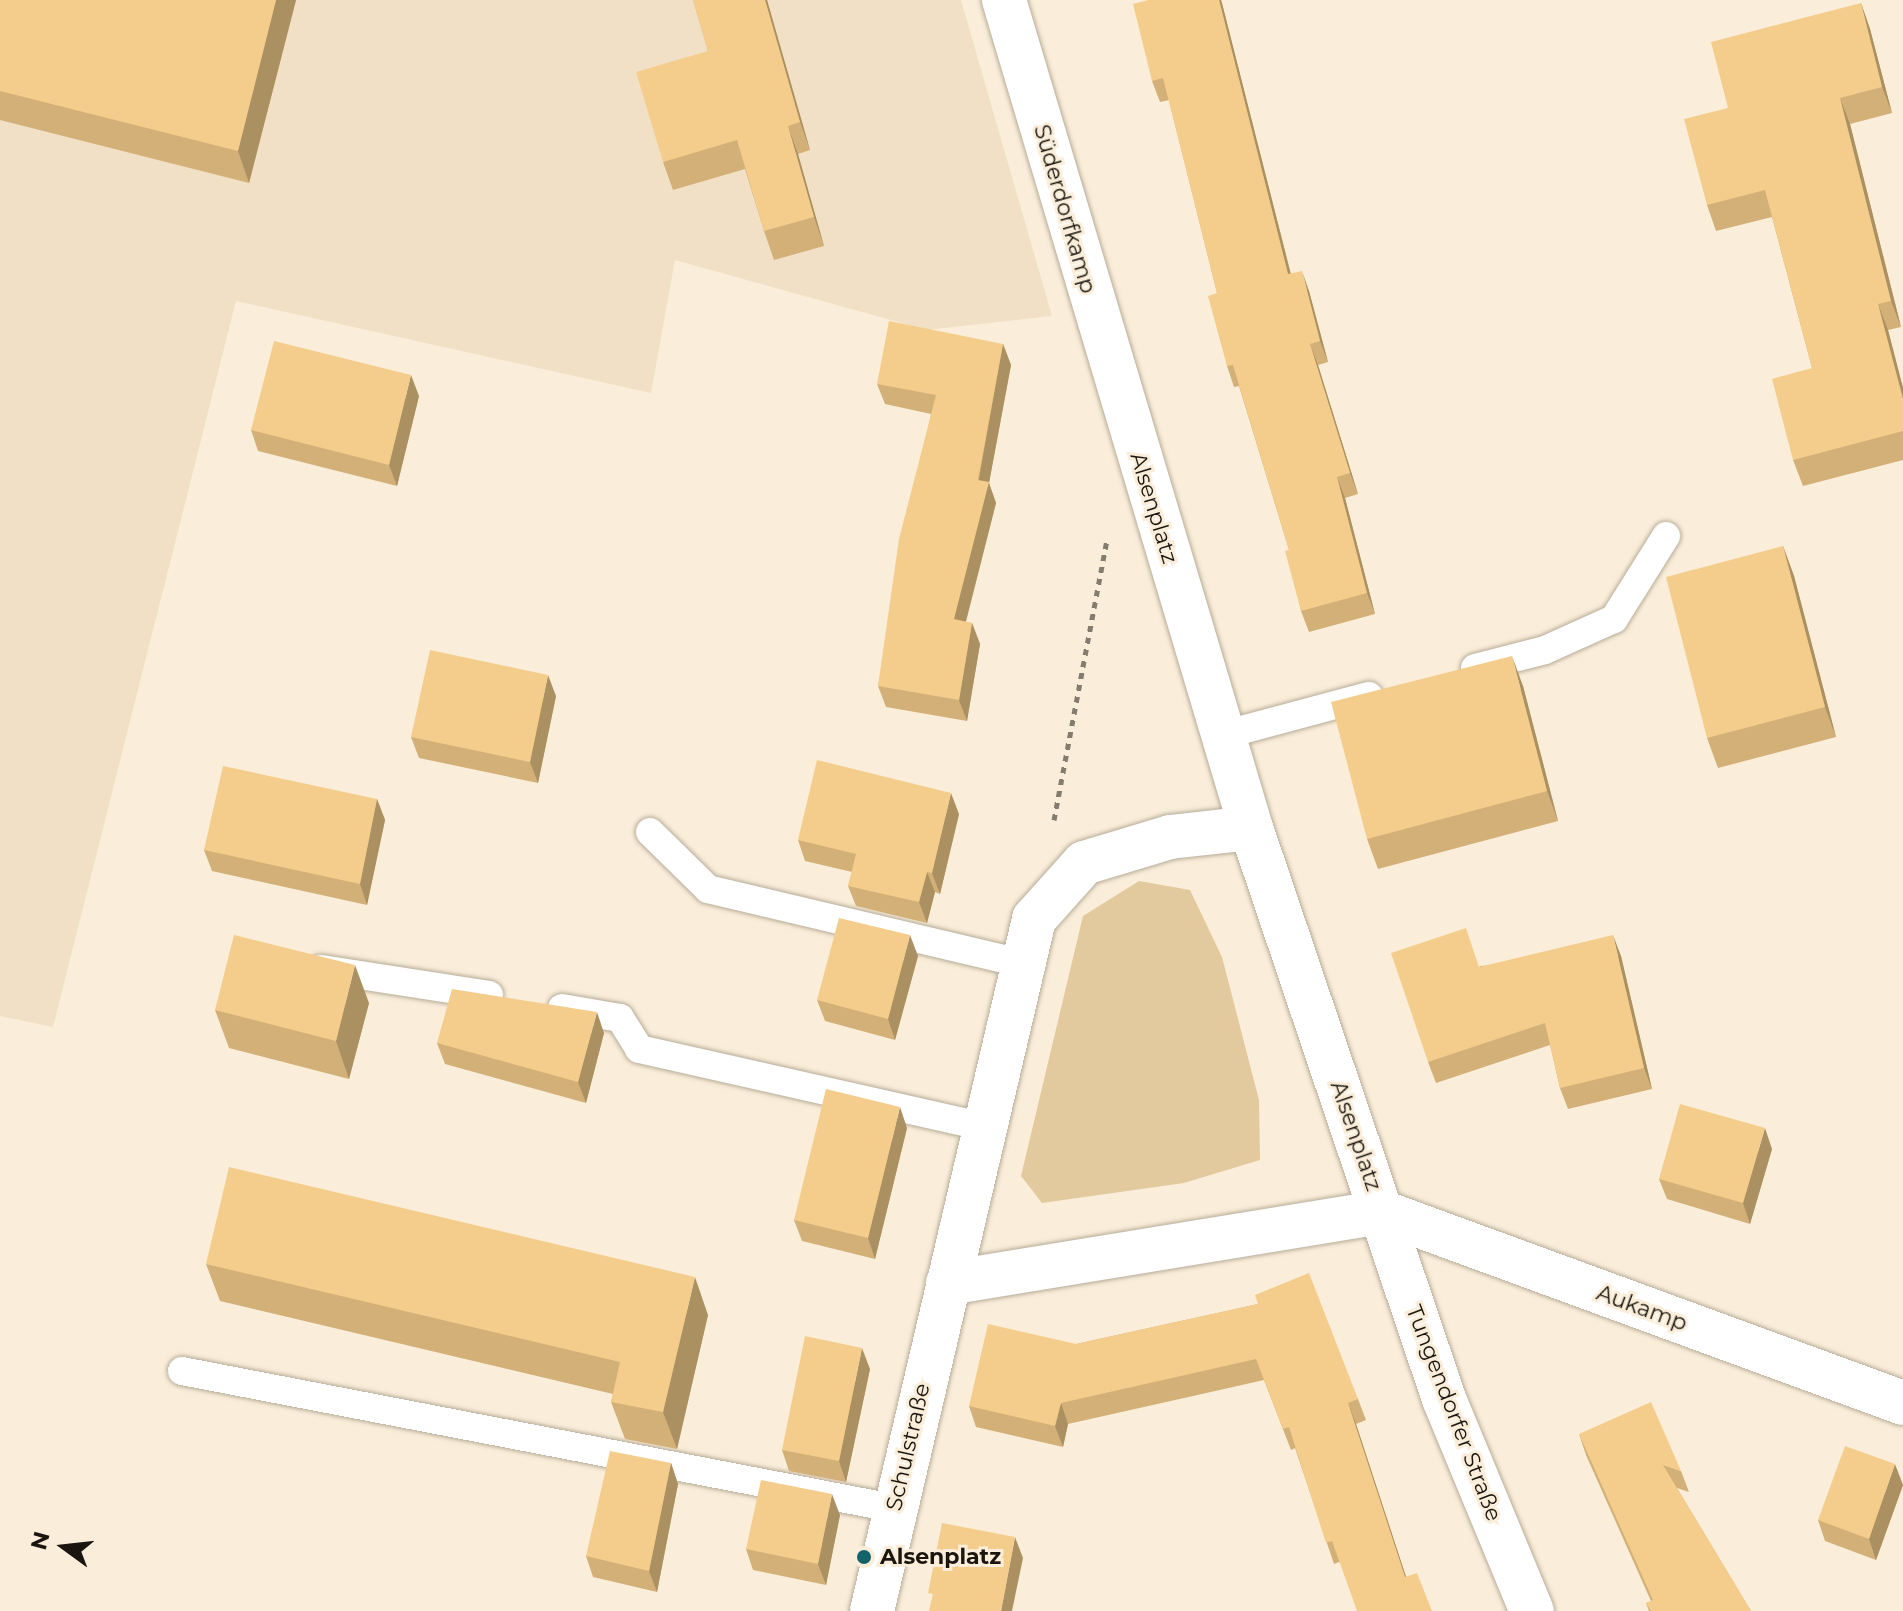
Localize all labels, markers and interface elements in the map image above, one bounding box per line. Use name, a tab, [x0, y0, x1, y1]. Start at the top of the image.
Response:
street label: Süderdorfkamp	[1028, 122, 1102, 296]
street label: Alsenplatz	[1125, 449, 1183, 567]
street label: Alsenplatz	[1325, 1078, 1387, 1194]
street label: Aukamp	[1593, 1279, 1691, 1337]
street label: Tungendorfer Straße	[1401, 1301, 1507, 1525]
street label: Schulstraße	[881, 1381, 935, 1513]
north arrow	[24, 1507, 104, 1587]
text: N	[25, 1529, 56, 1553]
place label: Alsenplatz	[880, 1544, 1001, 1570]
marker: Alsenplatz	[855, 1548, 873, 1566]

